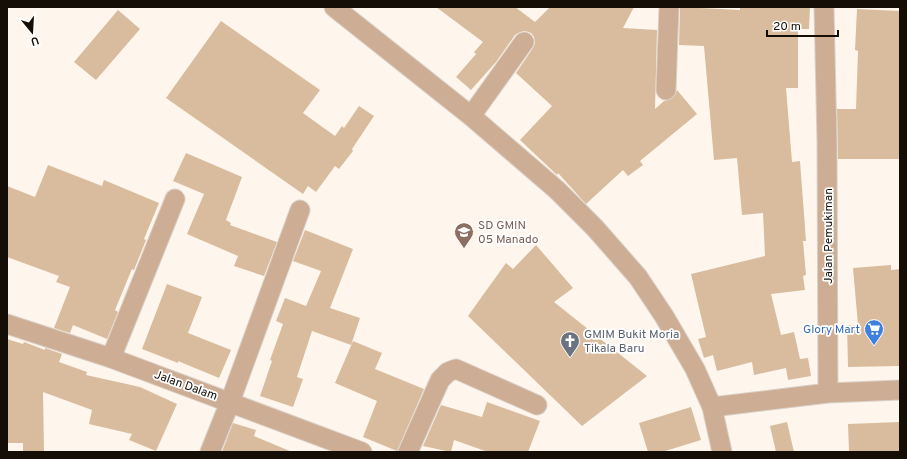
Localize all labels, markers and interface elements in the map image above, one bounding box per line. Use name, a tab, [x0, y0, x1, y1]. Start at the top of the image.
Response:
north arrow	[12, 12, 52, 52]
scale bar	[767, 12, 838, 38]
text: 20 m	[773, 19, 801, 35]
text: U	[29, 33, 41, 48]
street label: Jalan Pemukiman	[821, 188, 837, 284]
place label: SD GMIN 05 Manado	[478, 218, 539, 248]
school or university icon: SD GMIN 05 Manado	[453, 221, 475, 249]
supermarket icon: Glory Mart	[863, 318, 885, 346]
place label: Glory Mart	[803, 322, 860, 338]
place label: GMIM Bukit Moria Tikala Baru	[584, 327, 679, 357]
church icon: GMIM Bukit Moria Tikala Baru	[559, 330, 581, 358]
street label: Jalan Dalam	[152, 367, 219, 405]

